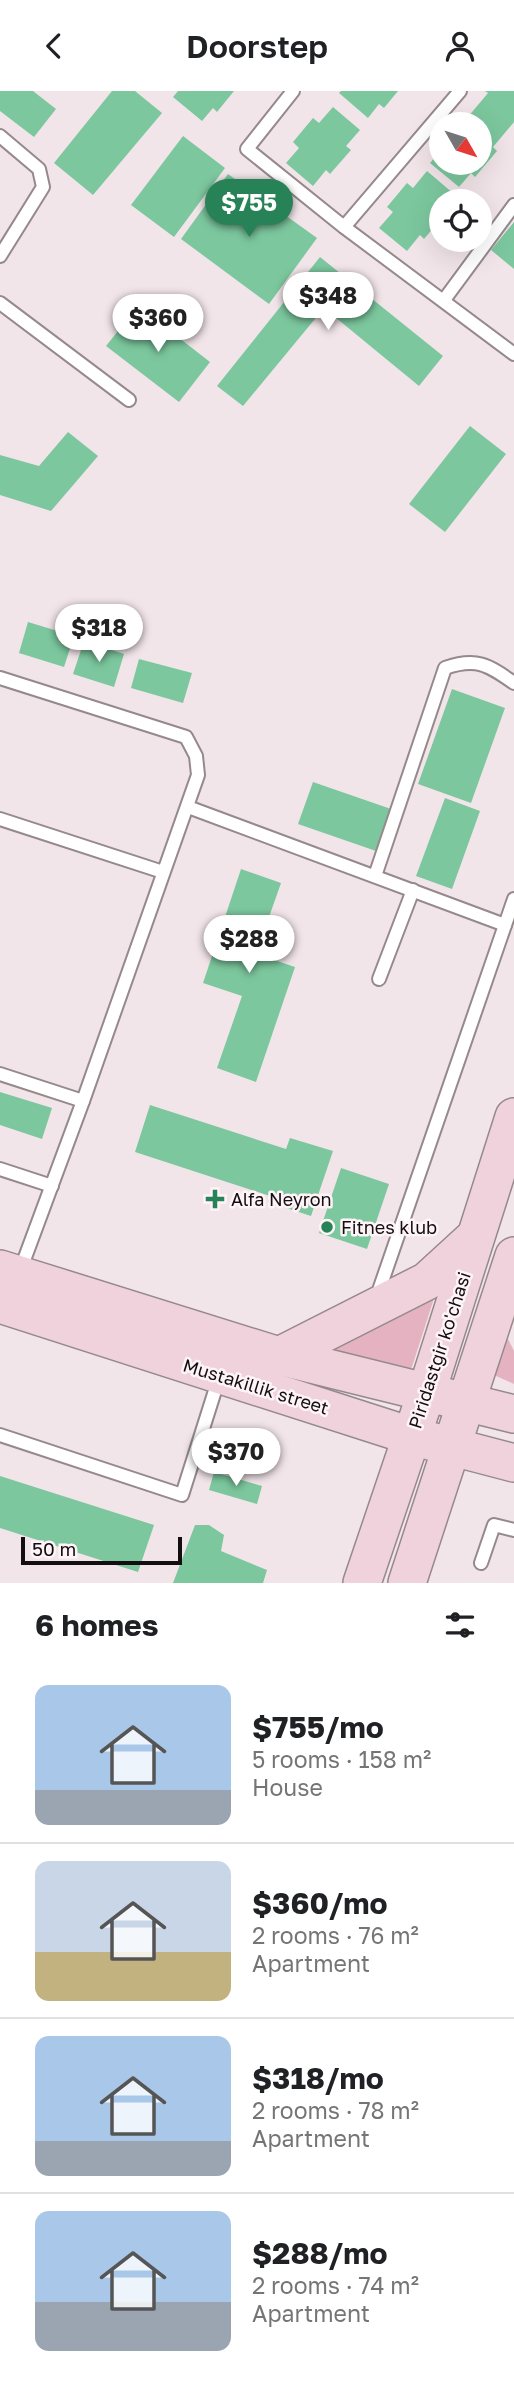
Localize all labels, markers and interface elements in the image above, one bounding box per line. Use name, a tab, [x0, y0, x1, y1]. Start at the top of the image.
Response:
icon: back	[35, 27, 73, 65]
text: Doorstep	[186, 27, 328, 65]
icon: person	[441, 27, 479, 65]
north arrow	[429, 112, 492, 175]
map controls	[429, 112, 492, 252]
pin: $755	[208, 179, 290, 239]
text: $755	[221, 188, 277, 216]
button: locate	[429, 189, 492, 252]
pin: $348	[287, 273, 369, 332]
text: $348	[299, 281, 357, 309]
pin: $360	[117, 295, 199, 354]
text: $360	[129, 303, 188, 331]
pin: $318	[58, 605, 140, 664]
text: $318	[71, 613, 127, 641]
pin: $288	[208, 915, 290, 975]
text: $288	[220, 924, 278, 952]
place label: Alfa Neyron	[231, 1188, 332, 1210]
marker: Alfa Neyron	[205, 1189, 225, 1209]
place label: Fitnes klub	[341, 1216, 437, 1238]
marker: Fitnes klub	[319, 1219, 335, 1235]
street label: Piridastgir ko'chasi	[403, 1269, 475, 1431]
street label: Mustakillik street	[181, 1353, 331, 1419]
pin: $370	[195, 1429, 277, 1488]
text: $370	[208, 1437, 264, 1465]
scale bar	[21, 1534, 182, 1566]
text: 50 m	[32, 1537, 76, 1560]
icon: filters	[441, 1606, 479, 1644]
text: 6 homes	[35, 1607, 158, 1643]
text: $755/mo	[252, 1709, 384, 1745]
icon: home	[91, 1713, 175, 1797]
text: 5 rooms · 158 m²	[252, 1745, 431, 1773]
text: House	[252, 1773, 323, 1801]
text: $360/mo	[252, 1885, 388, 1921]
icon: home	[91, 1889, 175, 1973]
text: 2 rooms · 76 m²	[252, 1921, 419, 1949]
text: Apartment	[252, 1949, 370, 1977]
text: $318/mo	[252, 2060, 384, 2096]
icon: home	[91, 2064, 175, 2148]
text: 2 rooms · 78 m²	[252, 2096, 419, 2124]
text: Apartment	[252, 2124, 370, 2152]
text: $288/mo	[252, 2235, 387, 2271]
icon: home	[91, 2239, 175, 2323]
text: 2 rooms · 74 m²	[252, 2271, 419, 2299]
text: Apartment	[252, 2299, 370, 2327]

